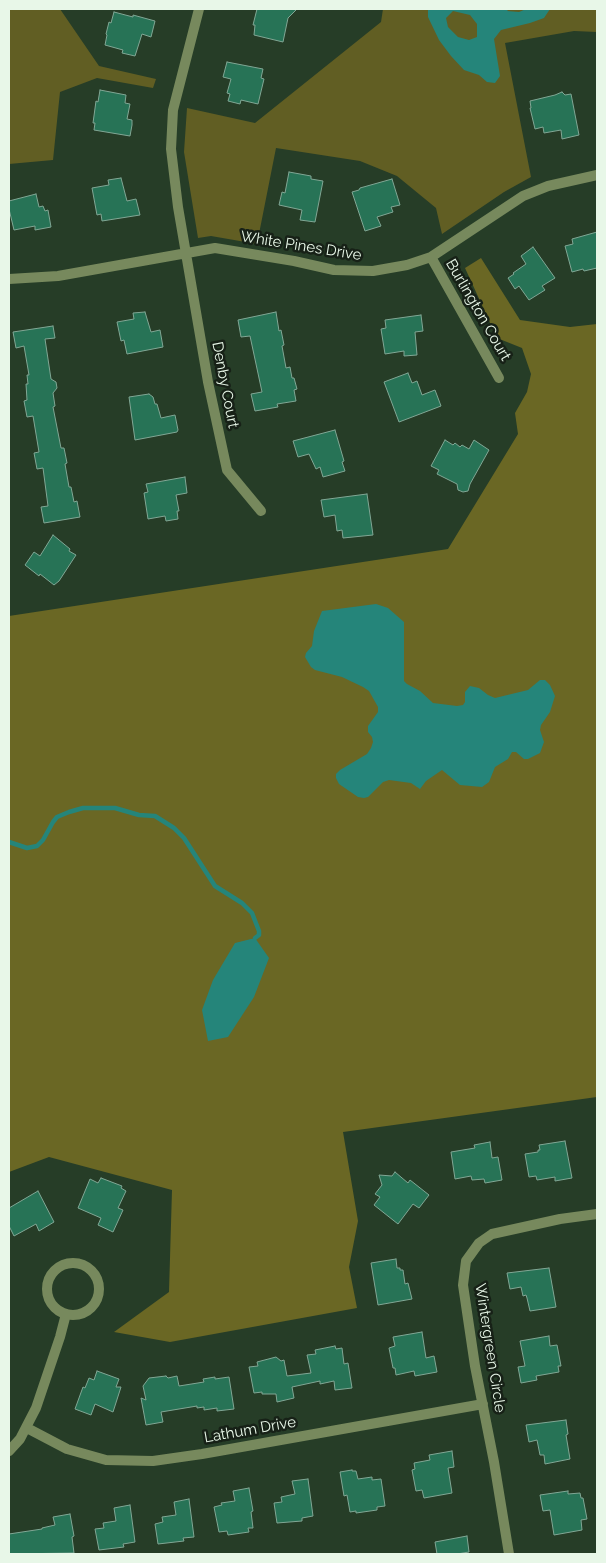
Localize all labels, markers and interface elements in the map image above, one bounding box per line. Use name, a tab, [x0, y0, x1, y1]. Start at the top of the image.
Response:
street label: White Pines Drive	[239, 228, 363, 264]
street label: Burlington Court	[442, 256, 514, 364]
street label: Denby Court	[208, 340, 242, 430]
street label: Wintergreen Circle	[471, 1282, 509, 1414]
street label: Lathum Drive	[203, 1413, 297, 1447]

